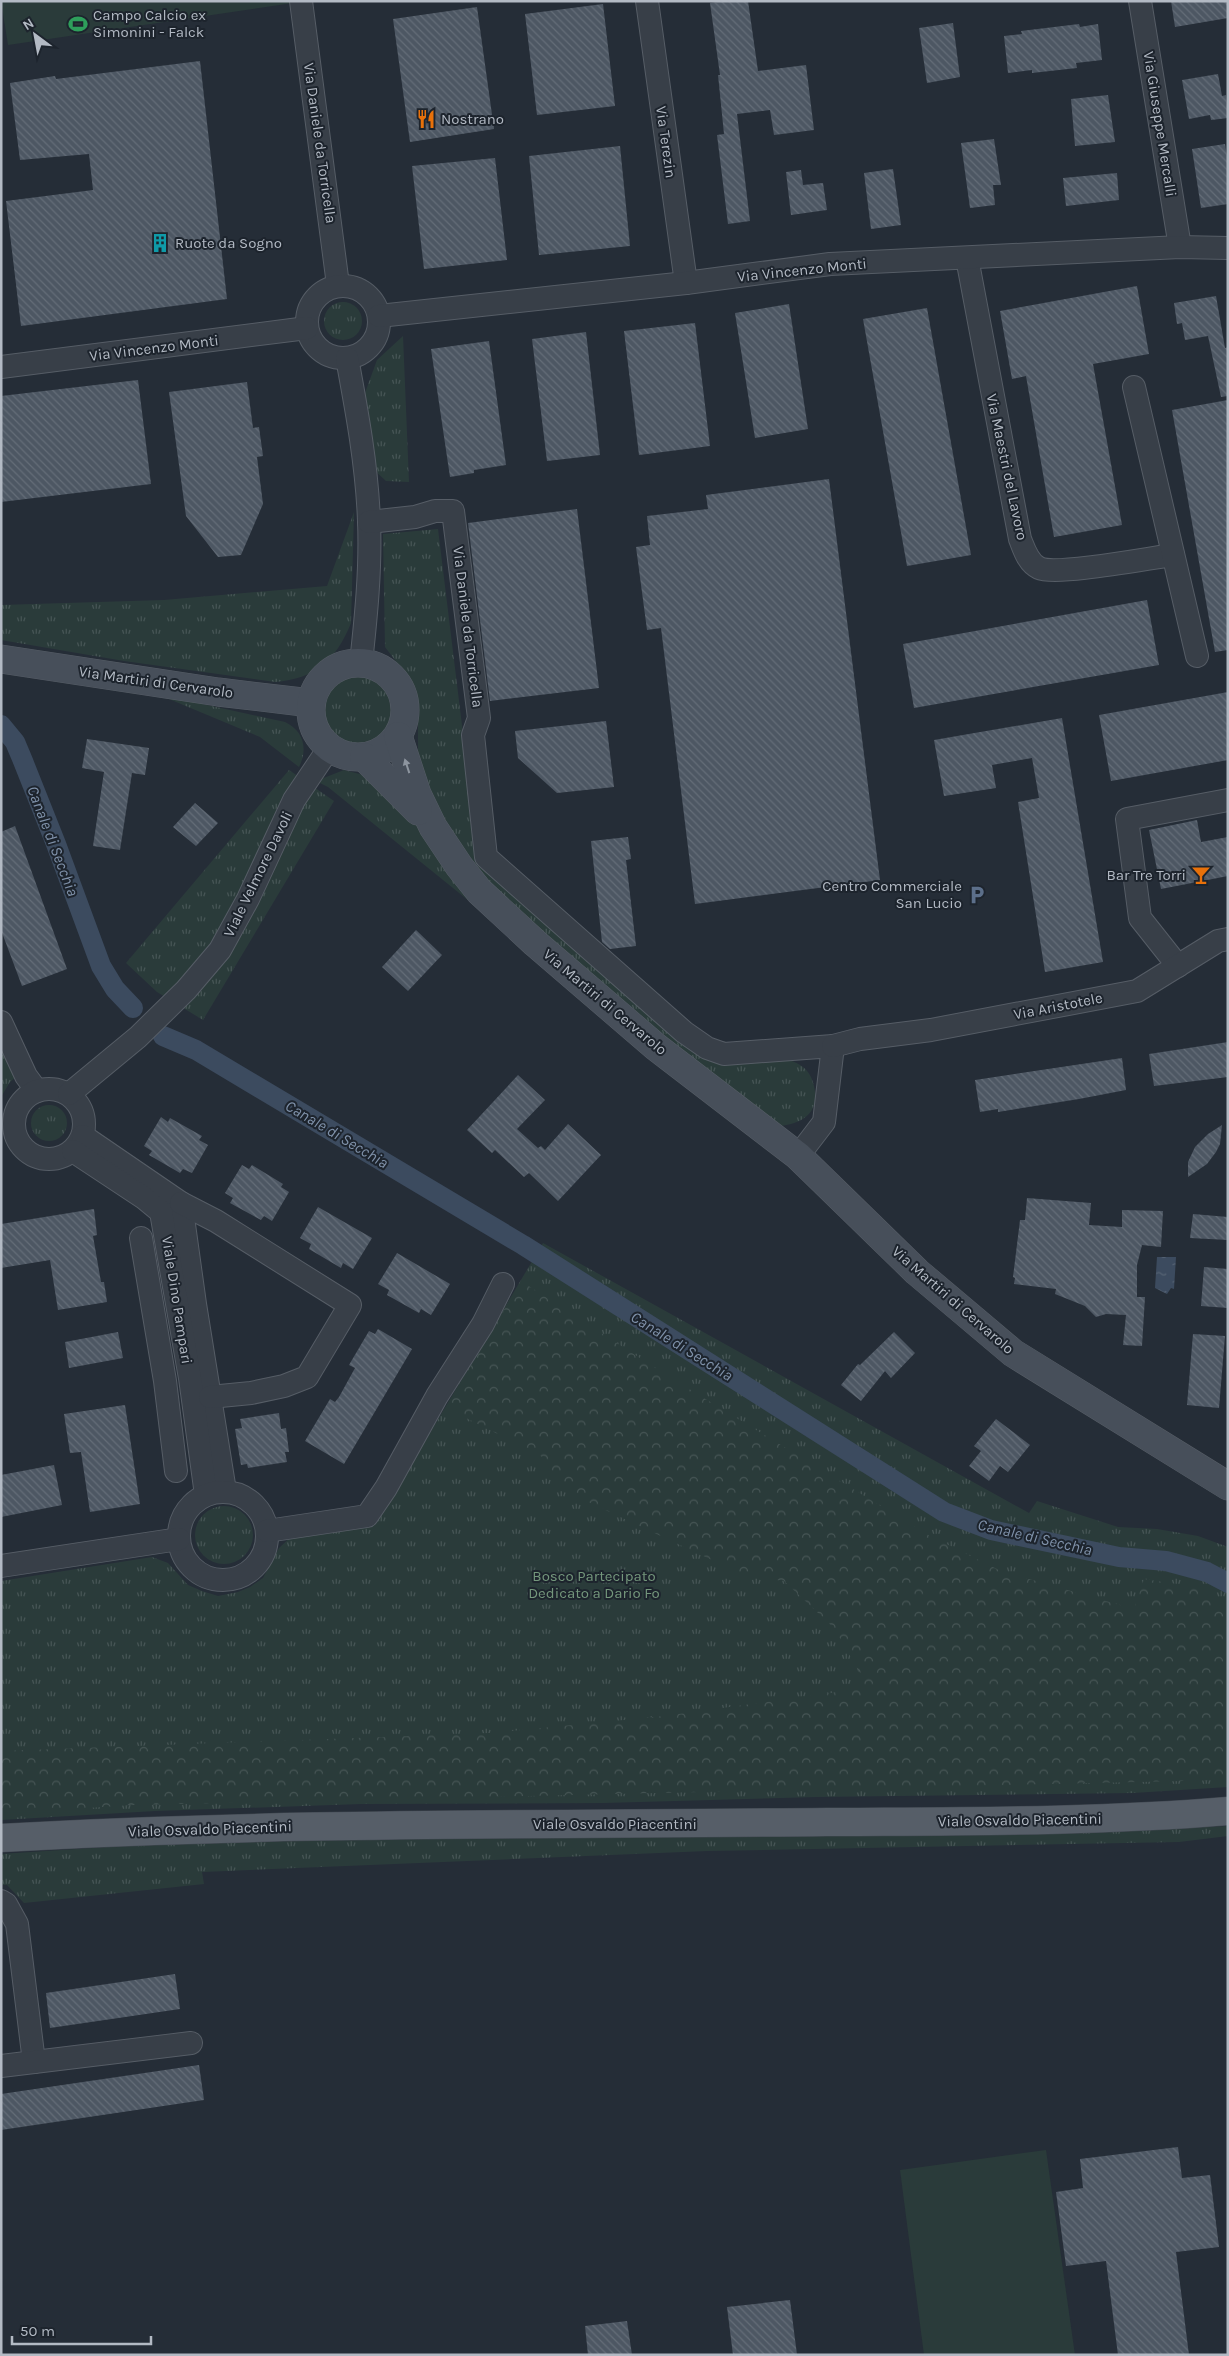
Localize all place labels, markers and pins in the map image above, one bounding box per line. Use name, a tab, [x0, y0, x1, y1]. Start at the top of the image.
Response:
place label: Campo Calcio ex Simonini - Falck	[93, 6, 206, 41]
sports icon: Campo Calcio ex Simonini - Falck	[67, 13, 89, 35]
restaurant icon: Nostrano	[415, 108, 437, 130]
place label: Nostrano	[441, 110, 504, 128]
building icon: Ruote da Sogno	[149, 232, 171, 254]
place label: Ruote da Sogno	[175, 234, 282, 252]
bar icon: Bar Tre Torri	[1190, 864, 1212, 886]
place label: Bar Tre Torri	[1107, 866, 1186, 884]
place label: Centro Commerciale San Lucio	[822, 877, 962, 912]
parking icon: Centro Commerciale San Lucio	[966, 884, 988, 906]

